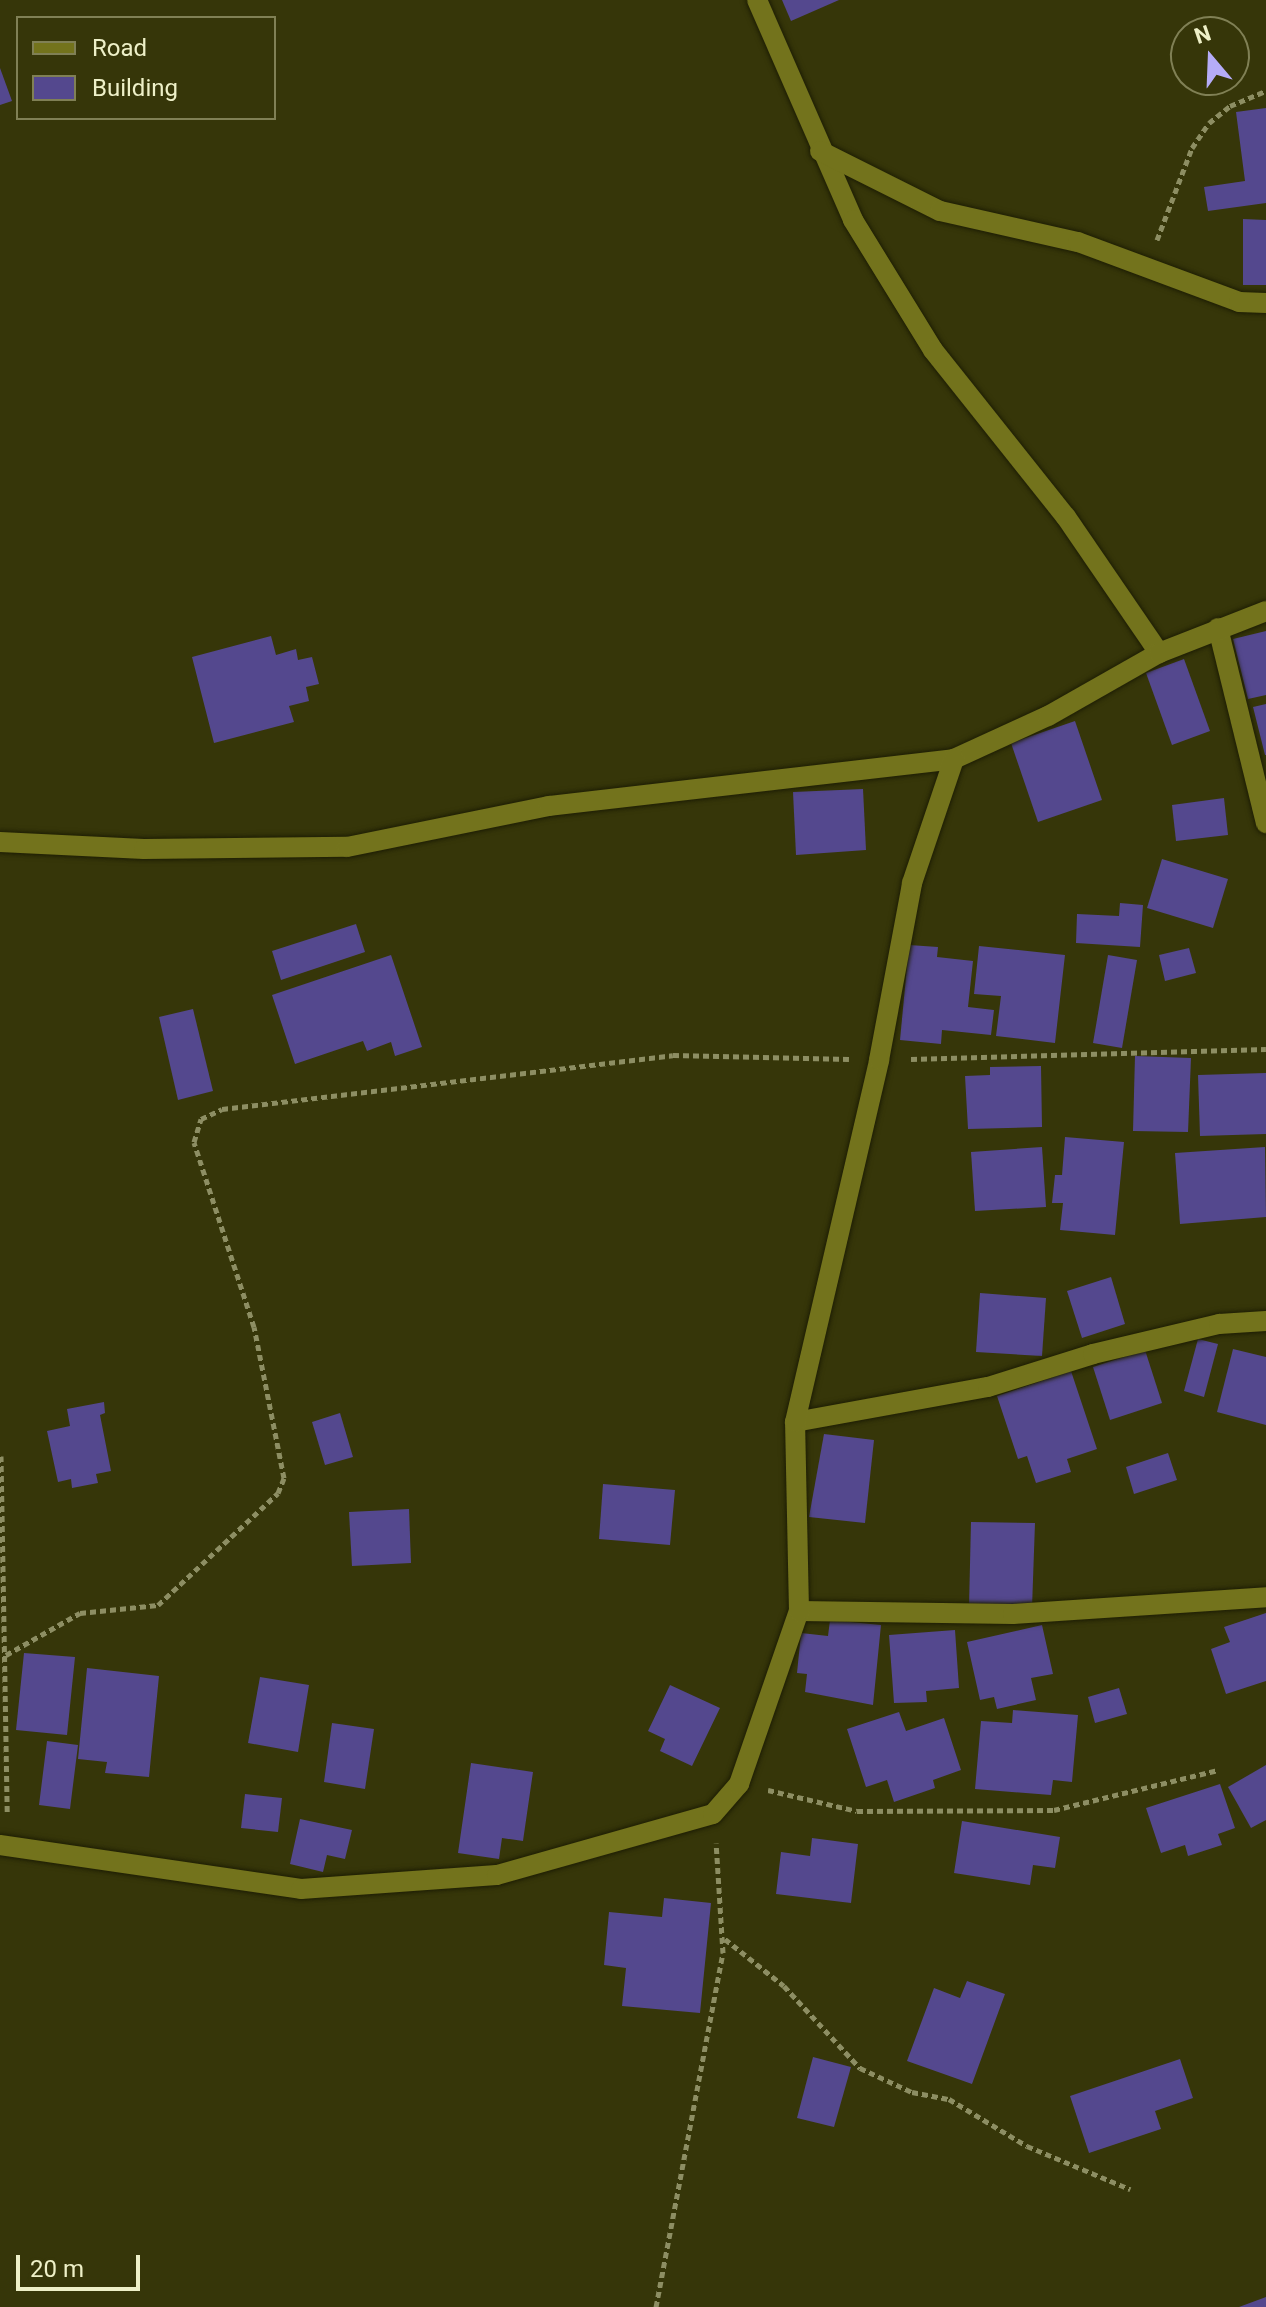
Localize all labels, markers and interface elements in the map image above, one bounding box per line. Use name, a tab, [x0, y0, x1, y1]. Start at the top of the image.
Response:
legend	[16, 16, 276, 120]
north arrow	[1170, 16, 1250, 96]
text: N	[1191, 20, 1214, 49]
text: Road	[92, 34, 147, 62]
text: Building	[92, 74, 178, 102]
scale bar	[20, 2239, 144, 2289]
text: 20 m	[30, 2255, 84, 2283]

